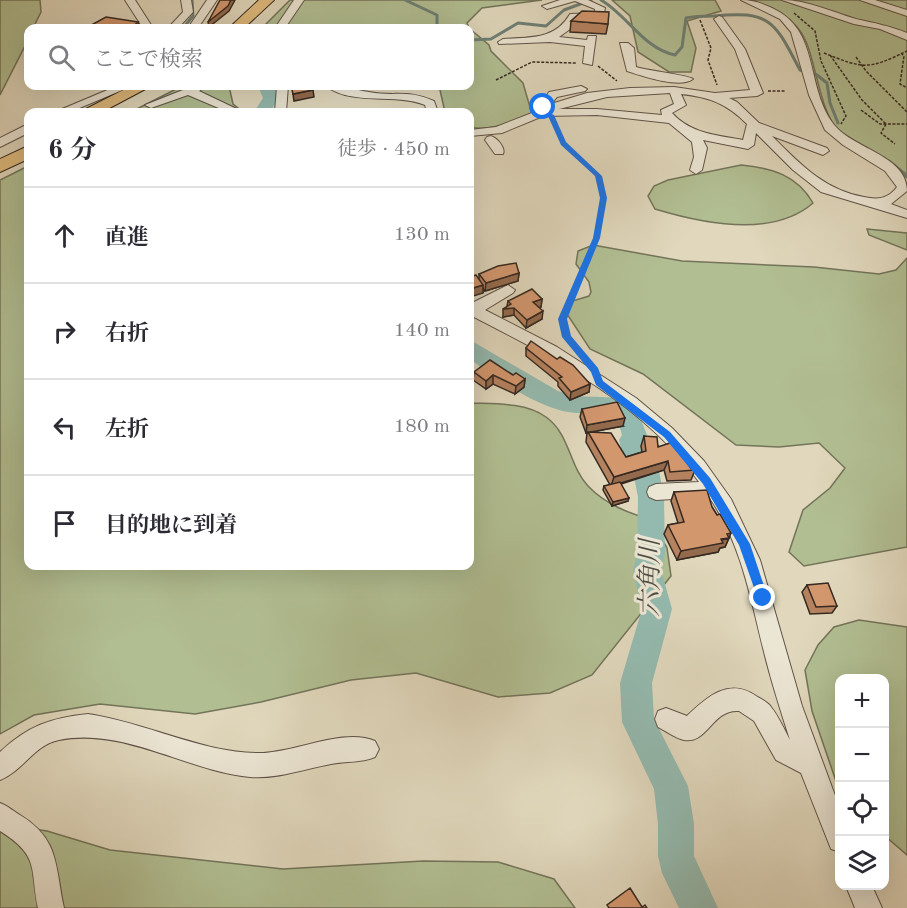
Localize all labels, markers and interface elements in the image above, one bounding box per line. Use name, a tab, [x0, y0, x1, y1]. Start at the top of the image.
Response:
search box	[24, 24, 474, 90]
icon: search	[45, 41, 78, 74]
text: ここで検索	[93, 49, 203, 71]
route start	[529, 93, 555, 119]
text: 6 分	[48, 138, 96, 164]
text: 徒歩 · 450 m	[337, 140, 450, 160]
icon: ahead	[48, 219, 81, 252]
text: 130 m	[394, 225, 450, 245]
text: 直進	[105, 227, 149, 249]
icon: right	[48, 315, 81, 348]
text: 140 m	[394, 321, 450, 341]
text: 右折	[105, 323, 149, 345]
icon: left	[48, 411, 81, 444]
text: 180 m	[394, 417, 450, 437]
text: 左折	[105, 419, 149, 441]
icon: arrive	[48, 507, 81, 540]
text: 目的地に到着	[105, 515, 237, 537]
water label: 六角川	[636, 536, 664, 617]
route end	[749, 584, 775, 610]
map controls	[835, 674, 889, 890]
button: +	[835, 674, 889, 728]
button: −	[835, 728, 889, 782]
button: locate	[835, 782, 889, 836]
button: layers	[835, 836, 889, 890]

